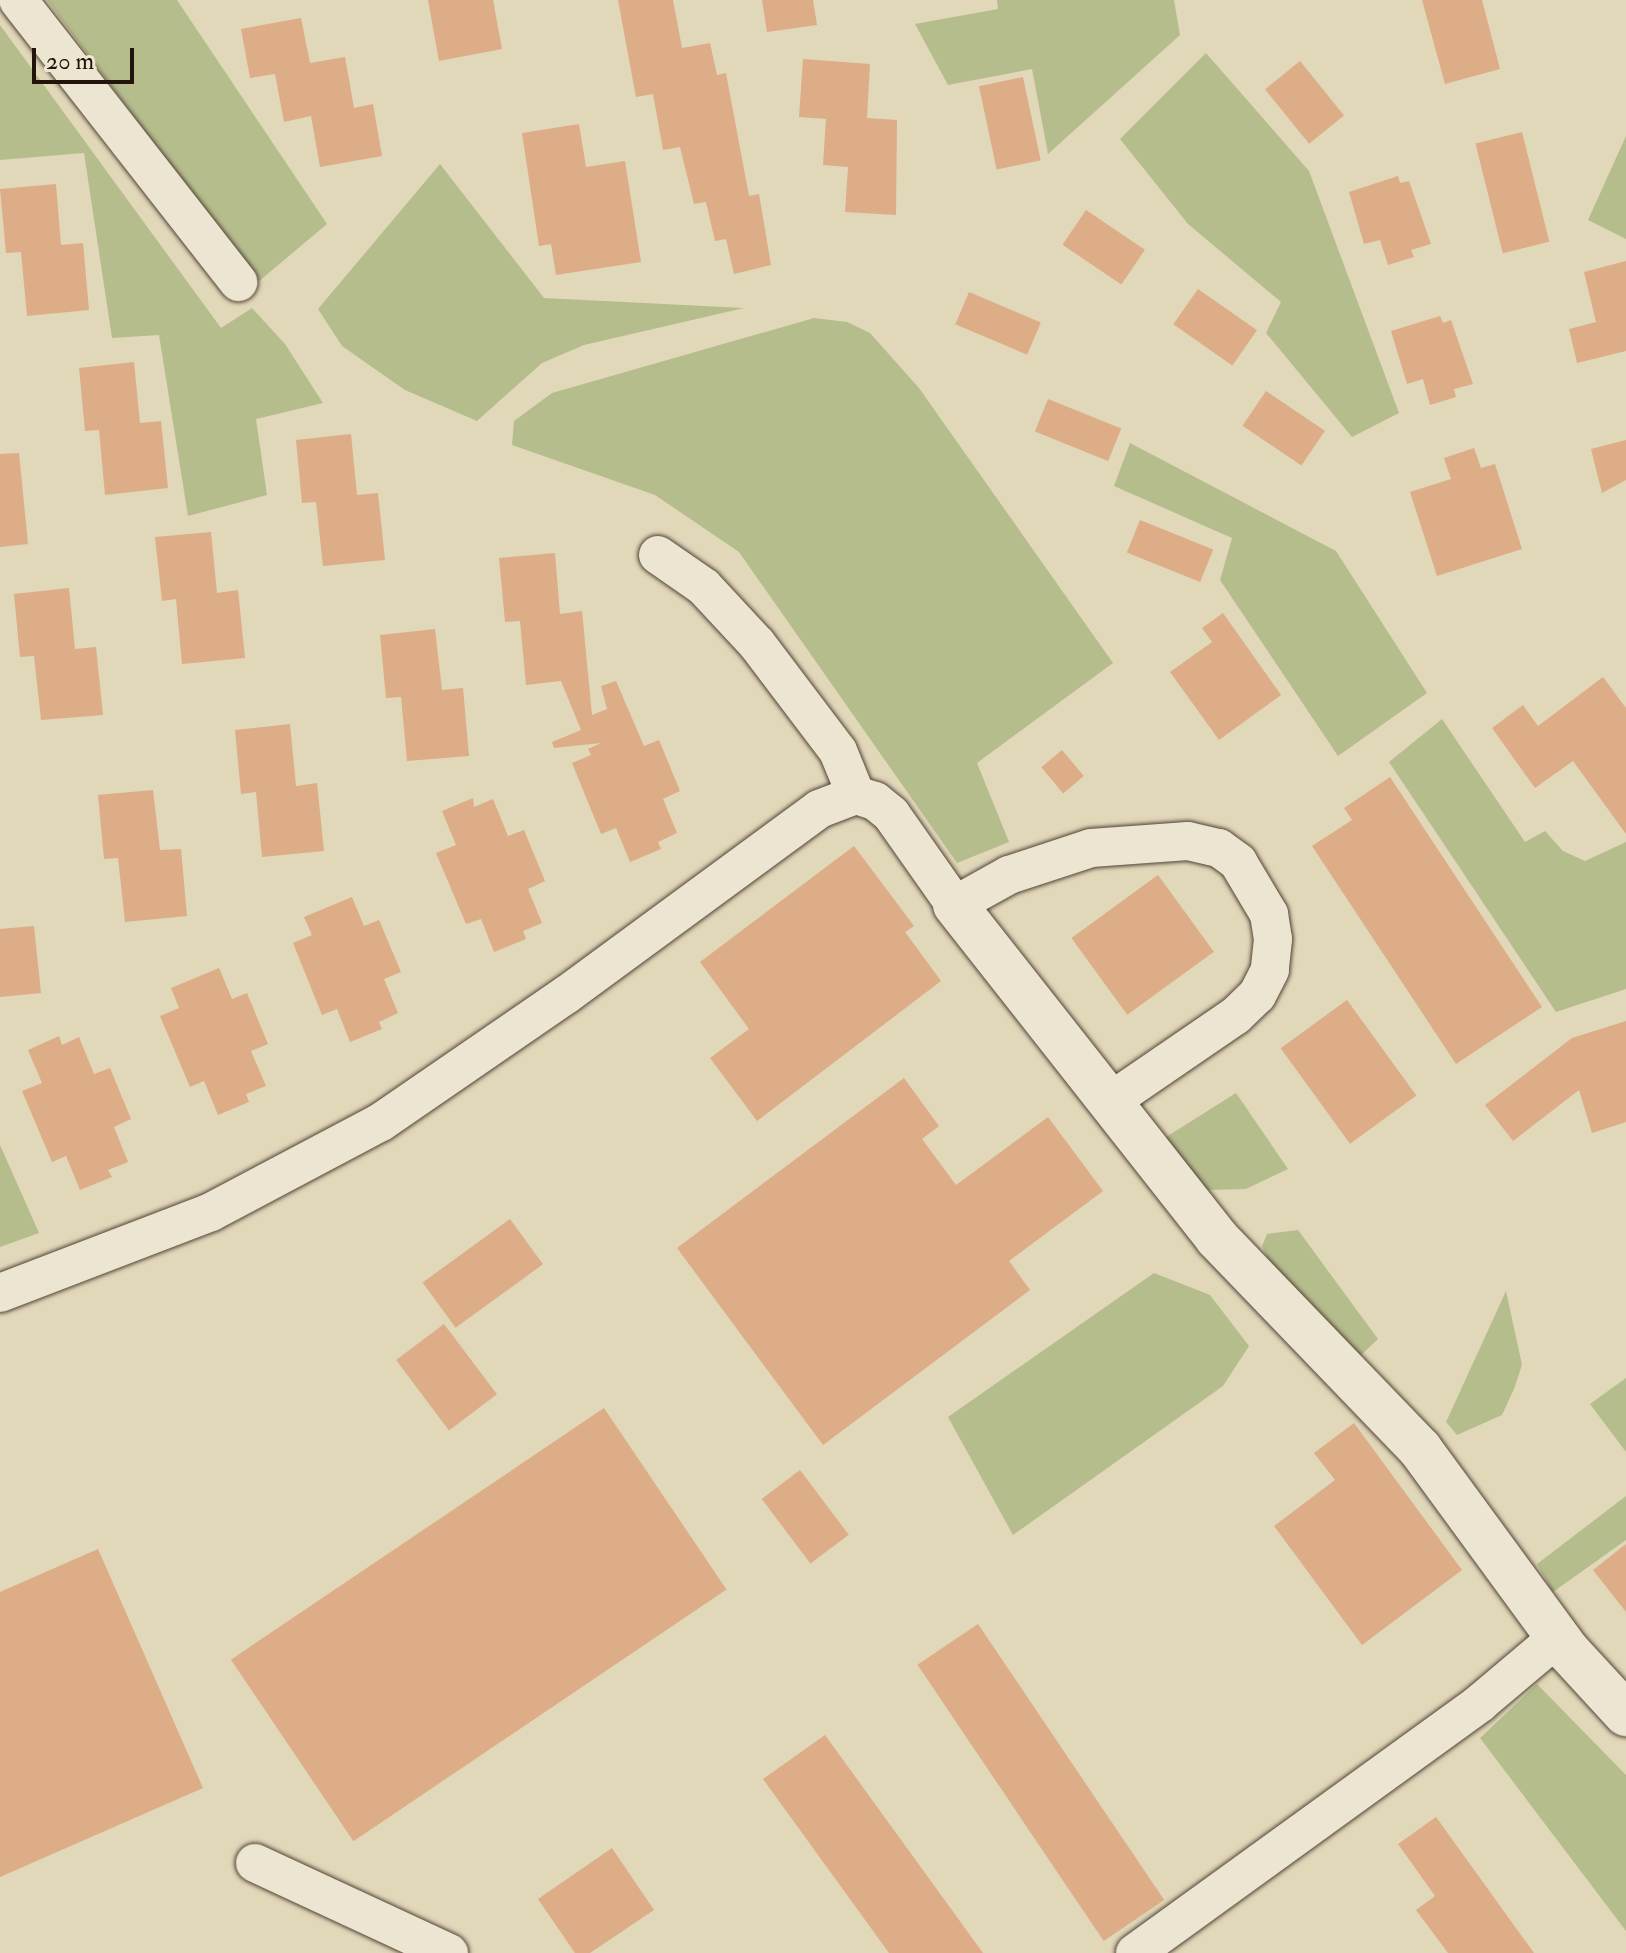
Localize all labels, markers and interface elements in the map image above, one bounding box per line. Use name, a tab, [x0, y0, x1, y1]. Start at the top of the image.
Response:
scale bar	[36, 32, 138, 82]
text: 20 m	[46, 46, 94, 77]

